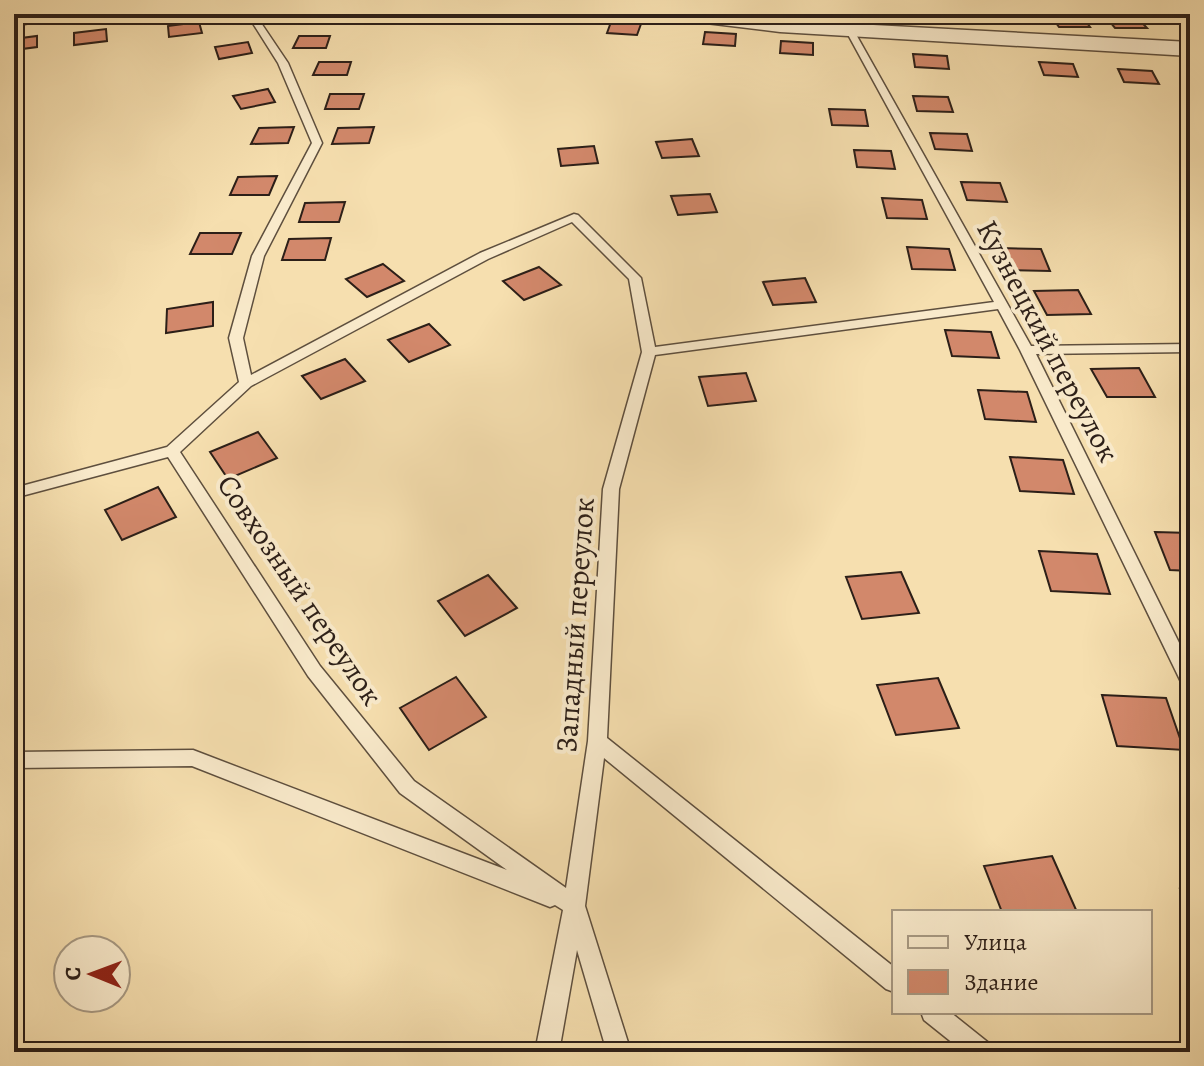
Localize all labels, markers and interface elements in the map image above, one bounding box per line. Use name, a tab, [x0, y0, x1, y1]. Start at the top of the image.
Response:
street label: Кузнецкий переулок	[967, 213, 1129, 469]
street label: Совхозный переулок	[208, 467, 392, 713]
street label: Западный переулок	[546, 496, 604, 754]
legend	[892, 910, 1152, 1014]
text: Улица	[964, 926, 1027, 958]
north arrow	[52, 934, 132, 1014]
text: Здание	[964, 966, 1039, 998]
text: С	[58, 967, 88, 981]

